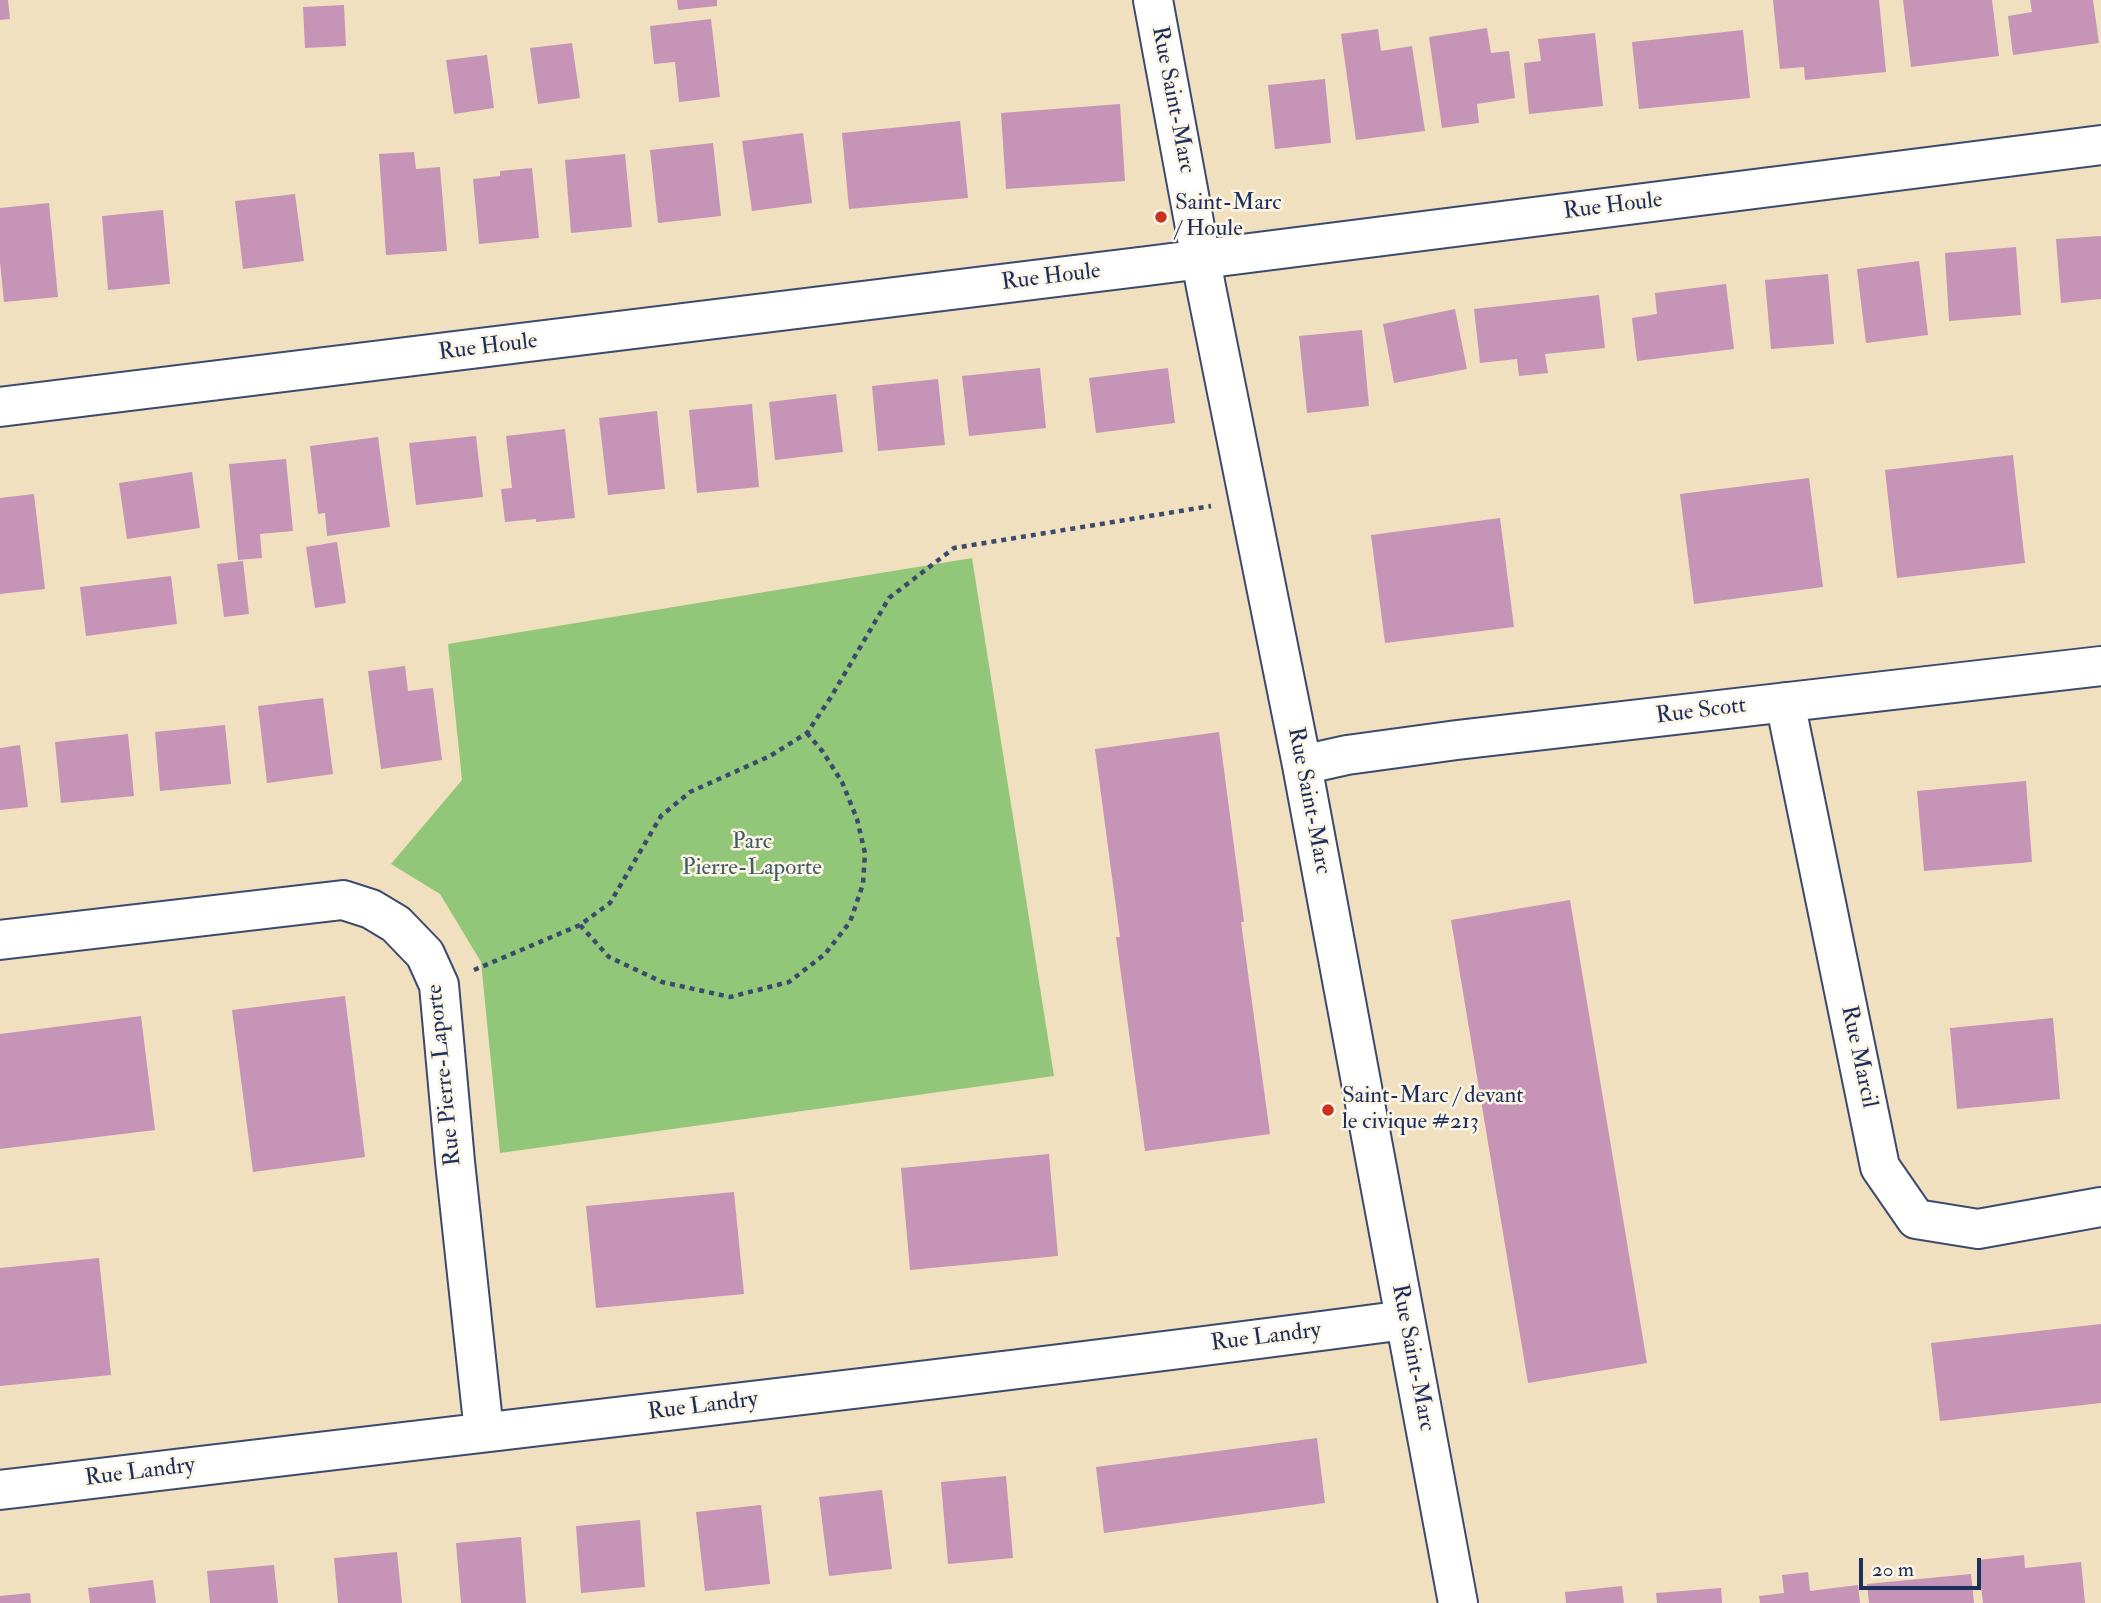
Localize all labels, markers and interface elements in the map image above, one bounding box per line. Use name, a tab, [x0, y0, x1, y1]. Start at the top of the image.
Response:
street label: Rue Saint-Marc	[1144, 24, 1200, 176]
street label: Rue Houle	[1562, 187, 1664, 227]
place label: Saint-Marc / Houle	[1175, 190, 1282, 244]
marker: Saint-Marc / Houle	[1153, 209, 1169, 225]
street label: Rue Houle	[1000, 258, 1102, 298]
street label: Rue Houle	[437, 328, 539, 368]
street label: Rue Scott	[1654, 693, 1748, 731]
street label: Rue Saint-Marc	[1280, 725, 1336, 877]
park label: Parc Pierre-Laporte	[682, 829, 822, 883]
street label: Rue Pierre-Laporte	[422, 983, 468, 1167]
street label: Rue Marcil	[1834, 1003, 1882, 1111]
place label: Saint-Marc / devant le civique #213	[1342, 1083, 1524, 1137]
marker: Saint-Marc / devant le civique #213	[1320, 1102, 1336, 1118]
street label: Rue Saint-Marc	[1384, 1282, 1440, 1434]
street label: Rue Landry	[1209, 1318, 1323, 1358]
street label: Rue Landry	[646, 1387, 760, 1427]
street label: Rue Landry	[83, 1453, 197, 1493]
scale bar	[1863, 1544, 1986, 1588]
text: 20 m	[1872, 1556, 1914, 1583]

